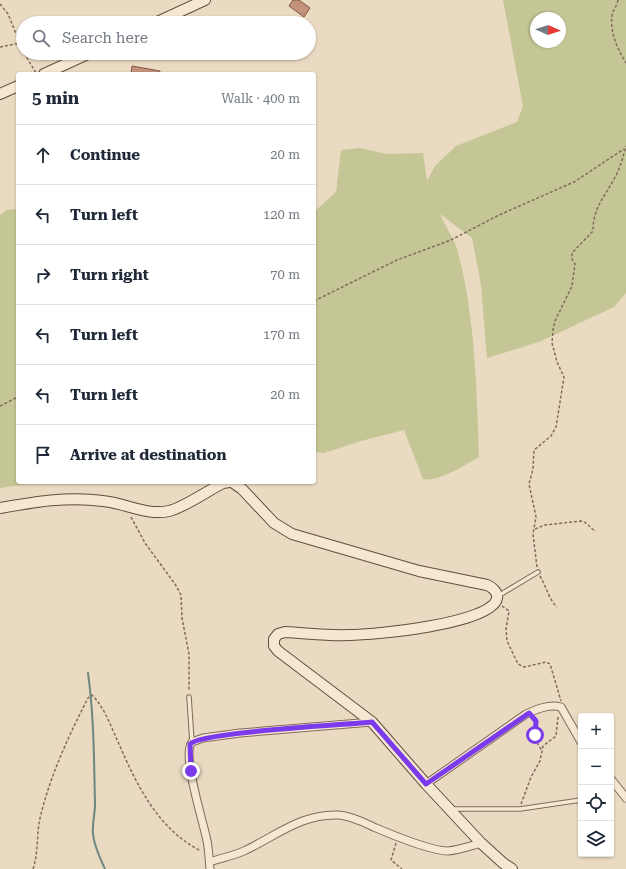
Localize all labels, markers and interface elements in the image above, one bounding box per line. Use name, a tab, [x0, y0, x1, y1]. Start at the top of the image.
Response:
north arrow	[530, 12, 566, 48]
search box	[16, 16, 316, 60]
icon: search	[30, 27, 52, 49]
text: Search here	[62, 29, 148, 47]
text: 5 min	[32, 88, 79, 108]
text: Walk · 400 m	[221, 91, 300, 106]
icon: ahead	[32, 144, 54, 166]
text: Continue	[70, 146, 140, 164]
text: 20 m	[270, 147, 300, 162]
icon: left	[32, 204, 54, 226]
text: Turn left	[70, 206, 138, 224]
text: 120 m	[263, 207, 300, 222]
icon: right	[32, 264, 54, 286]
text: Turn right	[70, 266, 149, 284]
text: 70 m	[270, 267, 300, 282]
icon: left	[32, 324, 54, 346]
text: Turn left	[70, 326, 138, 344]
text: 170 m	[263, 327, 300, 342]
icon: left	[32, 384, 54, 406]
text: Turn left	[70, 386, 138, 404]
text: 20 m	[270, 387, 300, 402]
icon: arrive	[32, 444, 54, 466]
text: Arrive at destination	[70, 446, 226, 464]
map controls	[578, 713, 614, 857]
button: +	[578, 713, 614, 749]
route start	[526, 726, 544, 744]
button: −	[578, 749, 614, 785]
route end	[182, 762, 200, 780]
button: locate	[578, 785, 614, 821]
button: layers	[578, 821, 614, 857]

